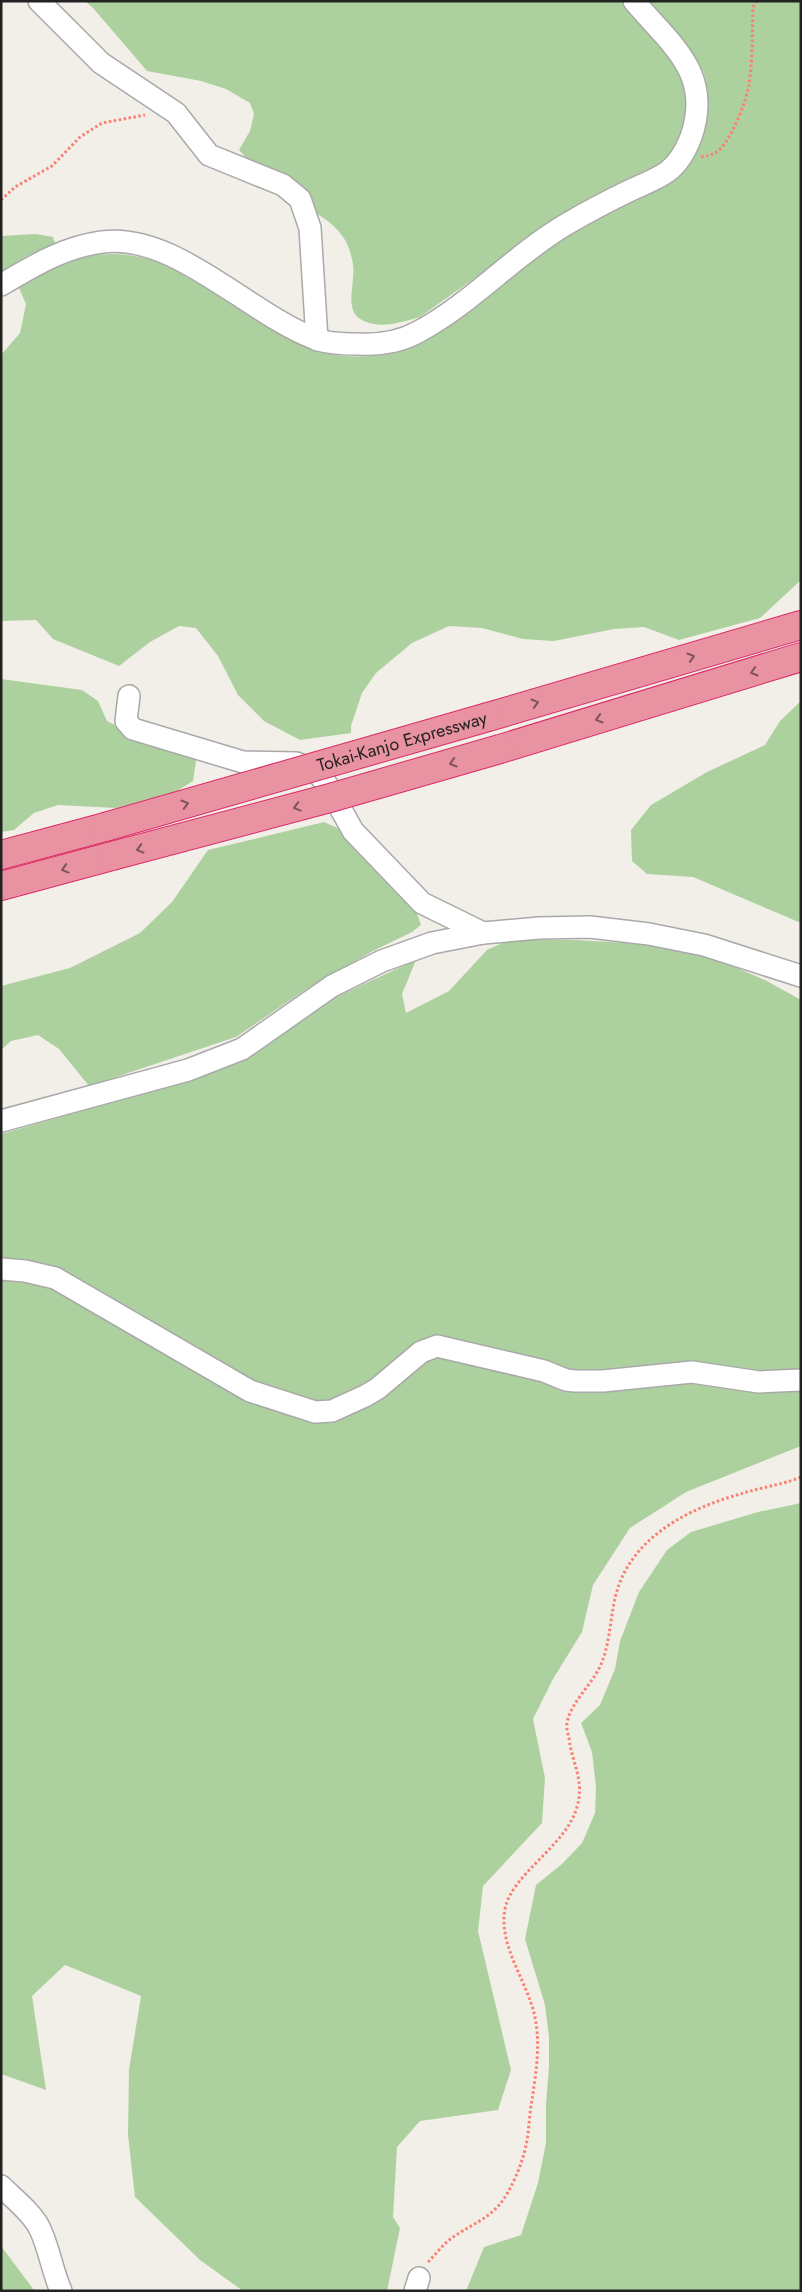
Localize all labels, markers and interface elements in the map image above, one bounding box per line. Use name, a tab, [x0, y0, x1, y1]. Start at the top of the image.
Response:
one-way arrow	[686, 653, 695, 663]
one-way arrow	[750, 666, 759, 676]
one-way arrow	[531, 699, 539, 709]
street label: Tokai-Kanjo Expressway	[314, 705, 490, 778]
one-way arrow	[595, 714, 603, 724]
one-way arrow	[449, 757, 458, 767]
one-way arrow	[180, 799, 189, 809]
one-way arrow	[292, 801, 301, 812]
one-way arrow	[135, 843, 144, 854]
one-way arrow	[60, 863, 69, 874]

